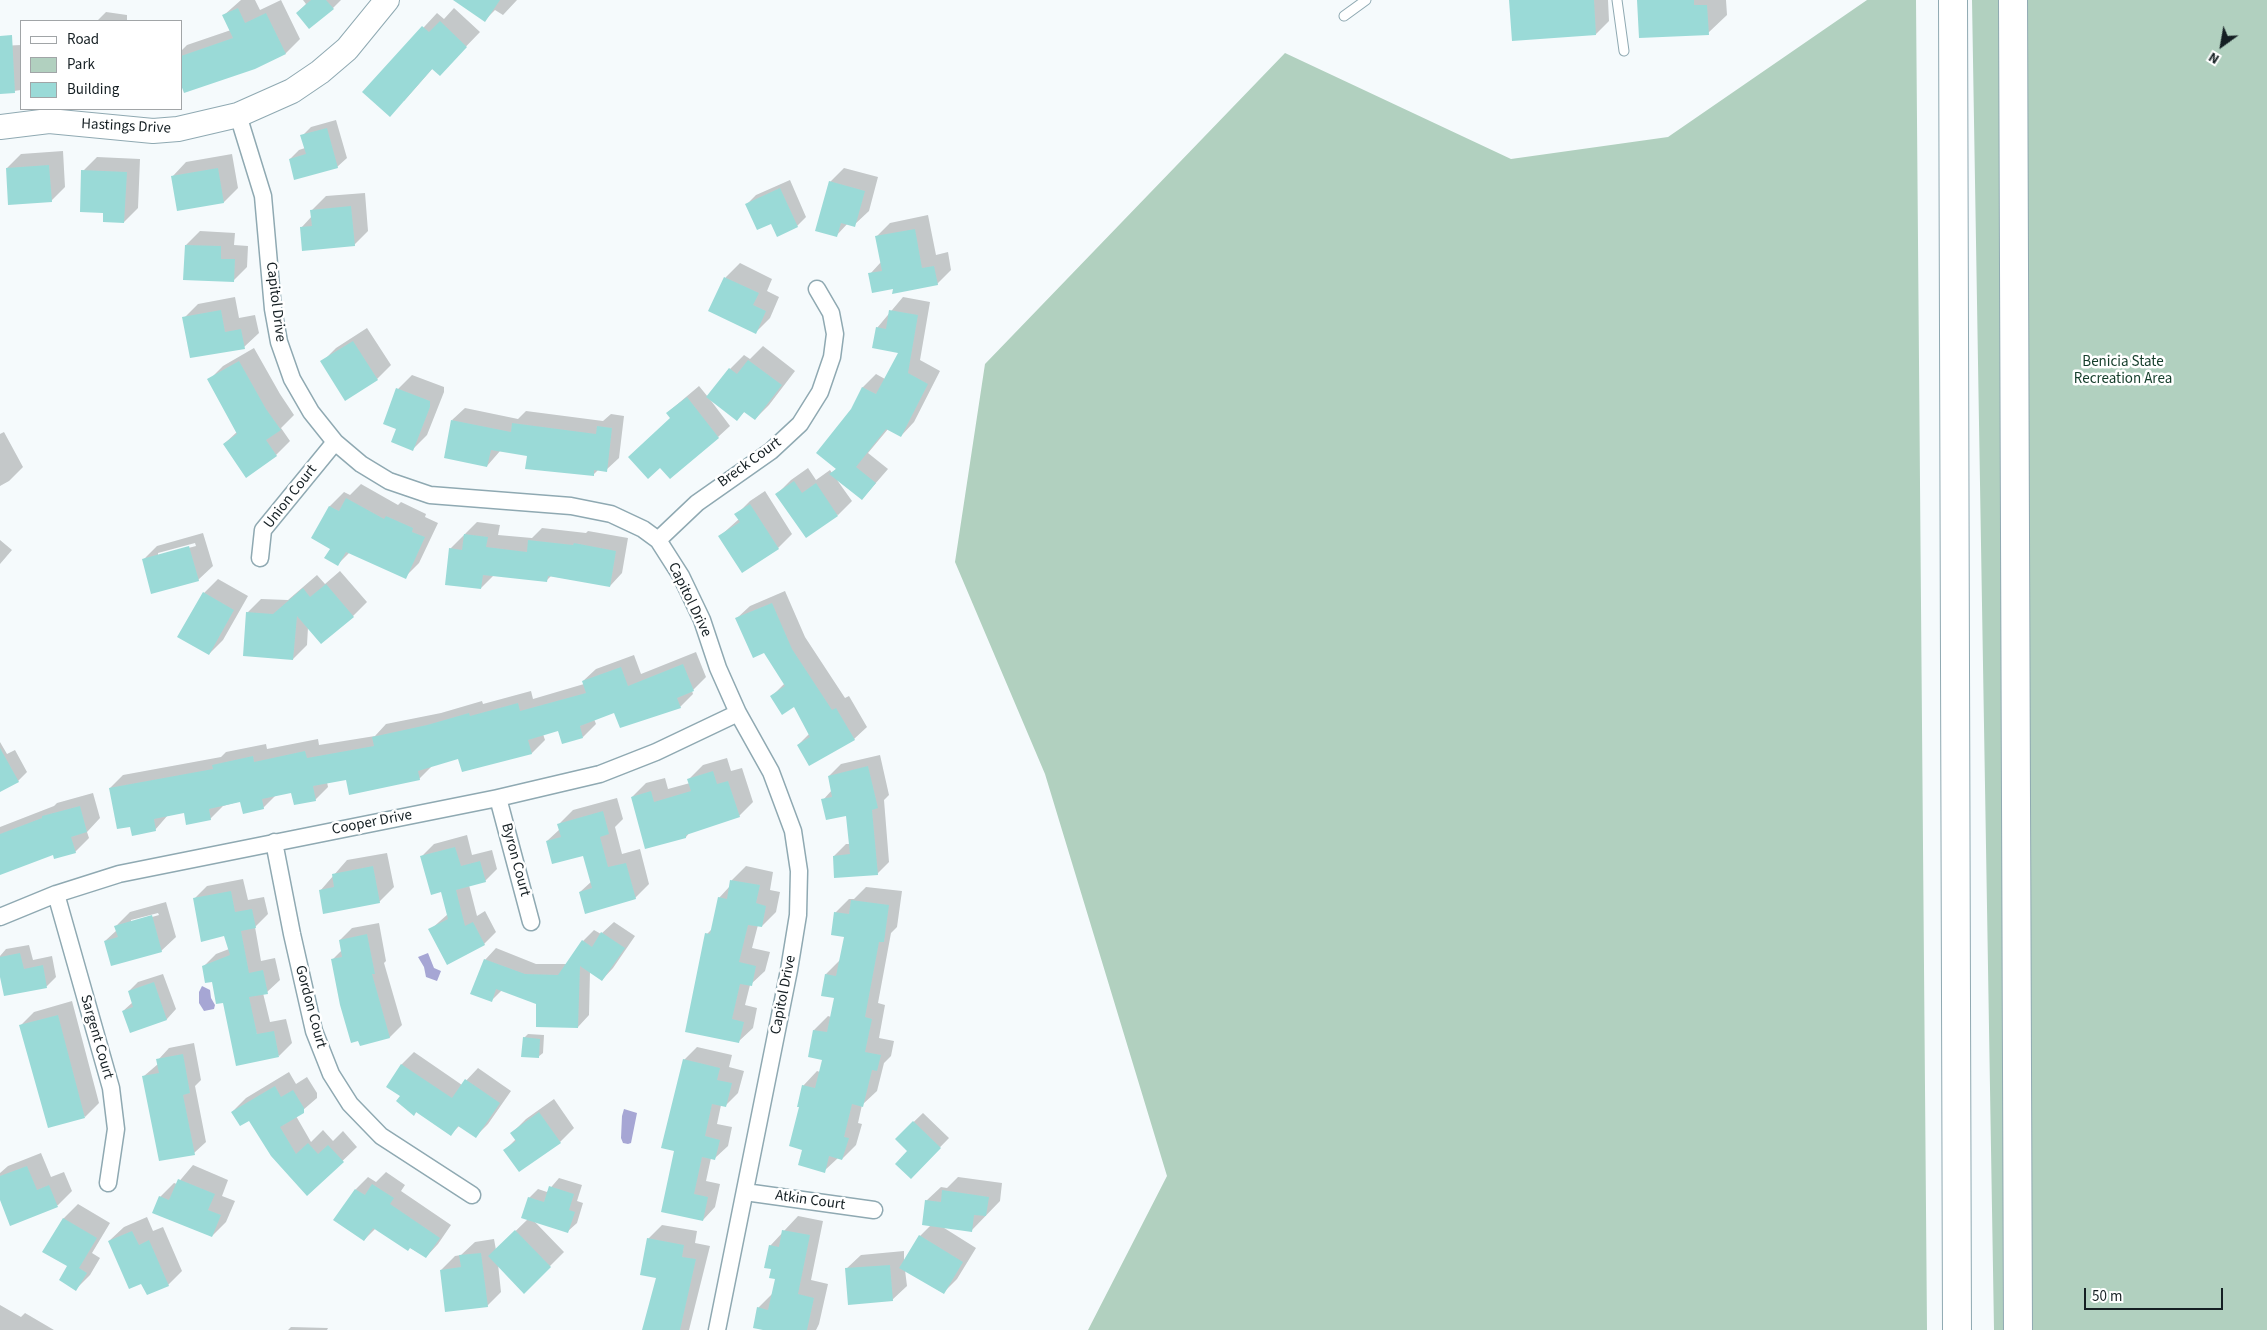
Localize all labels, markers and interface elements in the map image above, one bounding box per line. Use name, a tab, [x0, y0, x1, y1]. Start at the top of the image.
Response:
legend	[20, 20, 182, 110]
north arrow	[2197, 20, 2247, 70]
text: Road	[67, 29, 99, 50]
text: N	[2205, 47, 2223, 69]
text: Park	[67, 54, 95, 75]
text: Building	[67, 79, 119, 100]
street label: Hastings Drive	[81, 116, 171, 138]
street label: Capitol Drive	[261, 261, 289, 343]
park label: Benicia State Recreation Area	[2074, 354, 2172, 389]
street label: Breck Court	[715, 434, 785, 492]
street label: Union Court	[261, 462, 321, 532]
street label: Capitol Drive	[663, 560, 715, 640]
street label: Cooper Drive	[330, 806, 414, 840]
street label: Byron Court	[497, 821, 533, 899]
street label: Capitol Drive	[767, 954, 801, 1036]
street label: Gordon Court	[290, 964, 330, 1050]
street label: Sargent Court	[75, 993, 117, 1081]
street label: Atkin Court	[774, 1187, 846, 1215]
scale bar	[2087, 1278, 2226, 1310]
text: 50 m	[2092, 1286, 2122, 1307]

